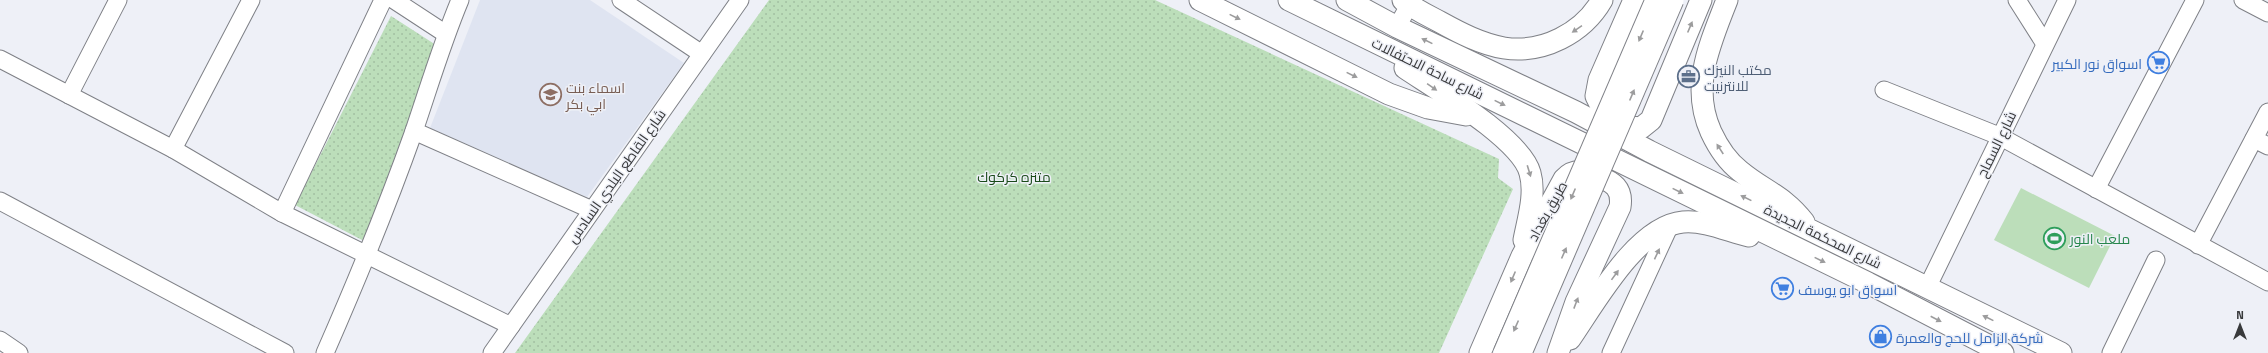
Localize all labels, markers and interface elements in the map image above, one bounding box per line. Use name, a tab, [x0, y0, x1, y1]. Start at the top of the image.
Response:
one-way arrow	[1229, 14, 1241, 20]
one-way arrow	[1687, 20, 1693, 32]
one-way arrow	[1572, 25, 1582, 33]
one-way arrow	[1638, 30, 1644, 41]
street label: شارع ساحة الاحتفالات	[1368, 32, 1488, 104]
one-way arrow	[1421, 38, 1432, 44]
supermarket icon: اسواق نور الكبير	[2145, 50, 2171, 76]
place label: اسواق نور الكبير	[2051, 53, 2142, 74]
place label: مكتب النيزك للانترنيت	[1704, 59, 1772, 96]
office icon: مكتب النيزك للانترنيت	[1675, 64, 1701, 90]
one-way arrow	[1346, 72, 1357, 78]
place label: اسماء بنت ابي بكر	[565, 77, 625, 116]
school or university icon: اسماء بنت ابي بكر	[538, 82, 564, 108]
one-way arrow	[1427, 83, 1437, 91]
one-way arrow	[1629, 89, 1635, 101]
one-way arrow	[1494, 100, 1505, 106]
street label: شارع القاطع البلدي السادس	[562, 105, 672, 249]
street label: شارع السماح	[1971, 107, 2021, 181]
one-way arrow	[1716, 144, 1724, 154]
one-way arrow	[1526, 165, 1532, 177]
park label: متنزه كركوك	[977, 166, 1051, 187]
street label: طريق بغداد	[1522, 177, 1572, 245]
one-way arrow	[1569, 188, 1575, 200]
one-way arrow	[1672, 188, 1684, 194]
one-way arrow	[1740, 195, 1752, 201]
street label: شارع المحكمة الجديدة	[1761, 198, 1885, 274]
sports icon: ملعب النور	[2042, 225, 2068, 251]
place label: ملعب النور	[2069, 228, 2130, 249]
one-way arrow	[1561, 247, 1567, 259]
one-way arrow	[1654, 247, 1660, 259]
one-way arrow	[1814, 257, 1826, 263]
one-way arrow	[1611, 270, 1619, 280]
one-way arrow	[1510, 272, 1516, 283]
supermarket icon: اسواق ابو يوسف	[1770, 276, 1796, 302]
place label: اسواق ابو يوسف	[1798, 279, 1897, 300]
one-way arrow	[1573, 297, 1579, 309]
north arrow	[2220, 305, 2260, 345]
text: N	[2236, 307, 2244, 323]
one-way arrow	[1930, 315, 1942, 322]
one-way arrow	[1982, 315, 1994, 321]
one-way arrow	[1512, 320, 1518, 332]
shop icon: شركة الزامل للحج والعمرة	[1868, 324, 1894, 350]
place label: شركة الزامل للحج والعمرة	[1896, 327, 2043, 348]

